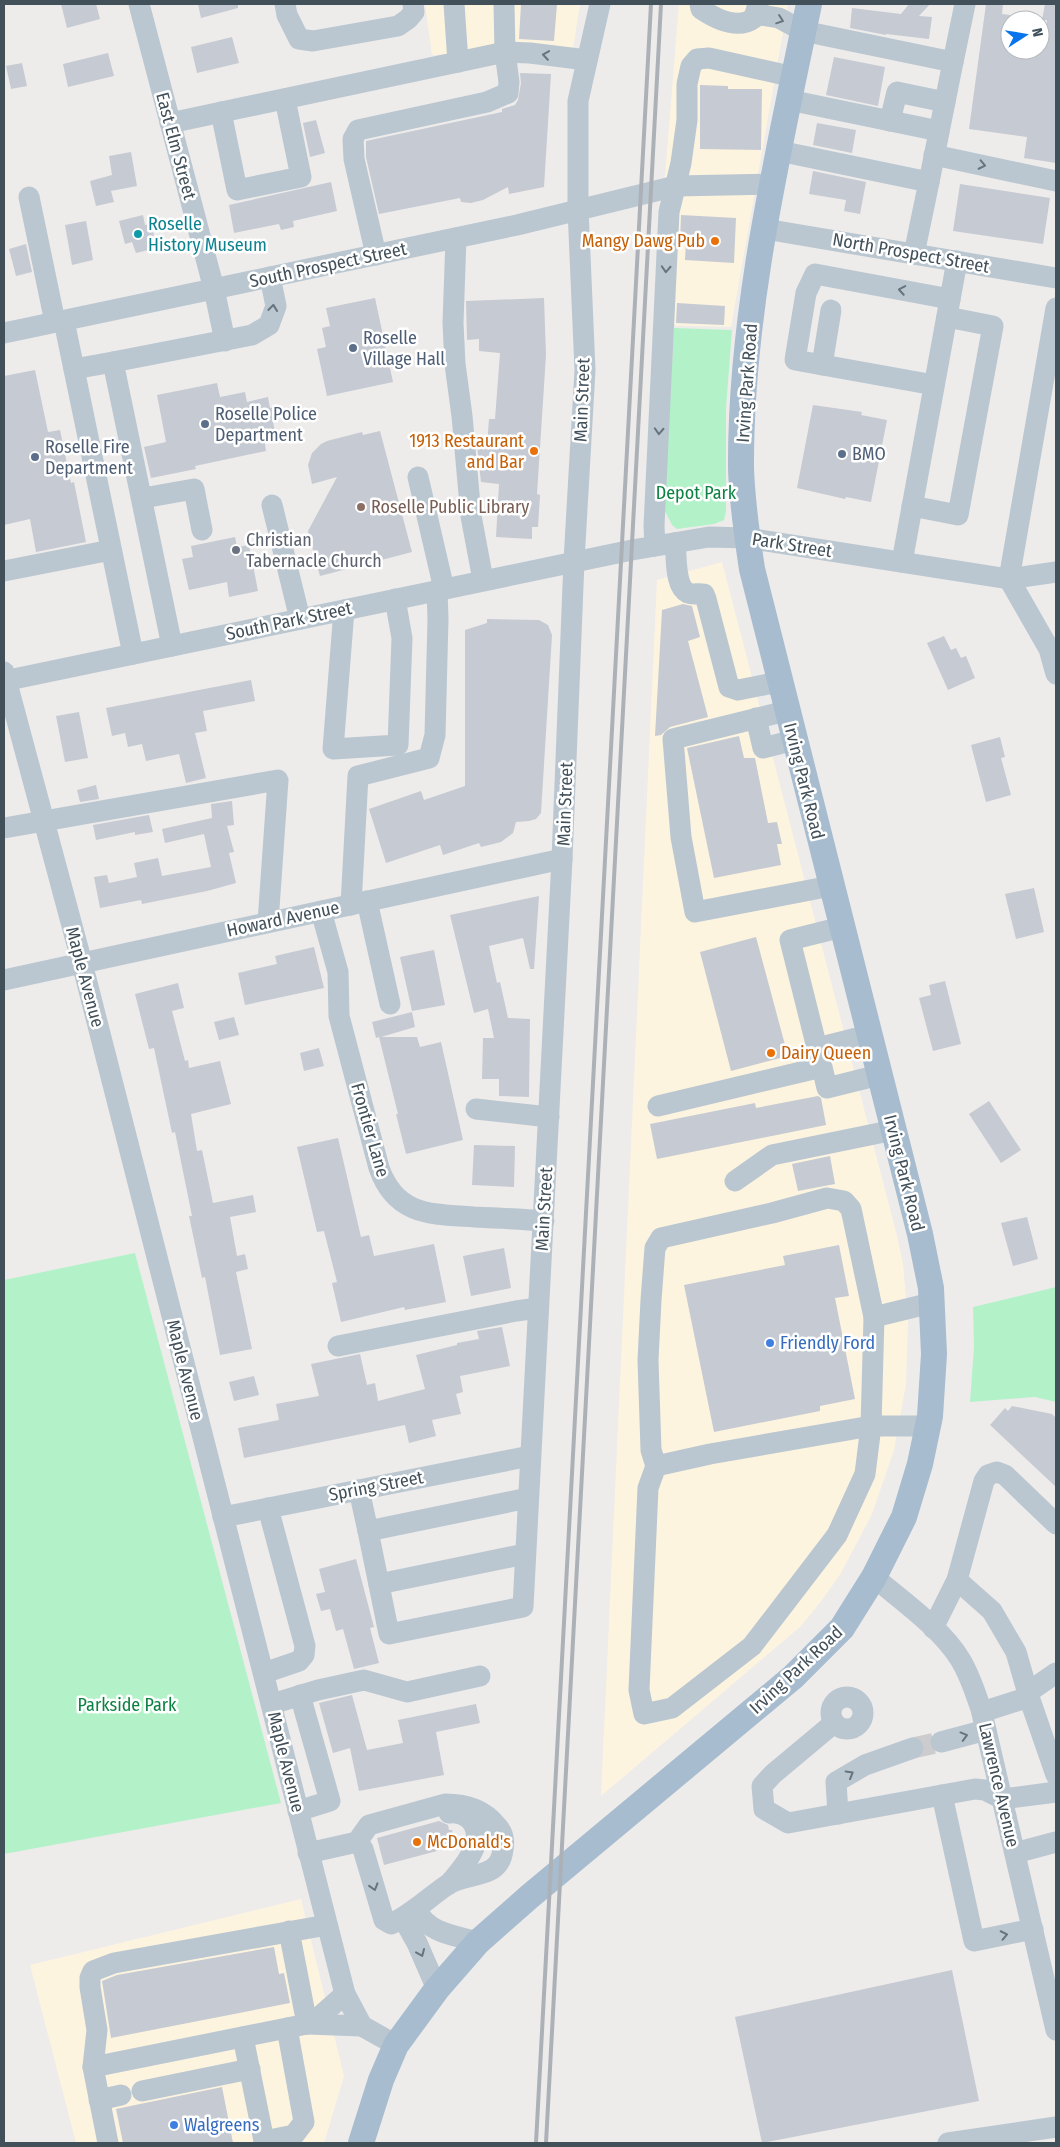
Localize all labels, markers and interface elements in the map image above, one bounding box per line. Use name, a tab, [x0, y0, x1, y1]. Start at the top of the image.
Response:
north arrow	[1000, 10, 1050, 60]
one-way arrow	[776, 14, 784, 24]
text: N	[1028, 27, 1046, 38]
one-way arrow	[542, 50, 550, 61]
street label: East Elm Street	[151, 90, 201, 202]
one-way arrow	[977, 160, 986, 170]
place label: Roselle History Museum	[148, 213, 267, 256]
marker: Roselle History Museum	[132, 228, 144, 240]
street label: North Prospect Street	[831, 228, 991, 278]
place label: Mangy Dawg Pub	[582, 230, 705, 252]
marker: Mangy Dawg Pub	[709, 235, 721, 247]
street label: South Prospect Street	[247, 238, 409, 292]
one-way arrow	[661, 265, 672, 273]
one-way arrow	[898, 285, 906, 296]
one-way arrow	[267, 303, 278, 311]
street label: Irving Park Road	[732, 323, 762, 443]
place label: Roselle Village Hall	[363, 327, 445, 370]
marker: Roselle Village Hall	[347, 342, 359, 354]
street label: Main Street	[570, 357, 594, 442]
place label: Roselle Police Department	[215, 403, 317, 446]
marker: Roselle Police Department	[199, 418, 211, 430]
one-way arrow	[653, 427, 664, 435]
place label: 1913 Restaurant and Bar	[409, 430, 525, 473]
place label: Roselle Fire Department	[45, 436, 133, 479]
place label: BMO	[852, 443, 886, 465]
marker: 1913 Restaurant and Bar	[528, 445, 540, 457]
marker: BMO	[836, 448, 848, 460]
marker: Roselle Fire Department	[29, 451, 41, 463]
park label: Depot Park	[656, 482, 737, 504]
place label: Roselle Public Library	[371, 496, 529, 518]
marker: Roselle Public Library	[355, 501, 367, 513]
street label: Park Street	[751, 528, 834, 562]
place label: Christian Tabernacle Church	[246, 529, 382, 572]
marker: Christian Tabernacle Church	[230, 544, 242, 556]
street label: South Park Street	[224, 597, 354, 645]
street label: Irving Park Road	[779, 720, 829, 842]
street label: Main Street	[553, 761, 577, 846]
street label: Howard Avenue	[225, 896, 341, 942]
street label: Maple Avenue	[61, 924, 109, 1030]
place label: Dairy Queen	[781, 1042, 871, 1064]
marker: Dairy Queen	[765, 1047, 777, 1059]
street label: Frontier Lane	[346, 1080, 394, 1180]
street label: Irving Park Road	[879, 1112, 929, 1234]
street label: Main Street	[531, 1166, 557, 1252]
street label: Maple Avenue	[162, 1317, 208, 1423]
place label: Friendly Ford	[780, 1332, 875, 1354]
marker: Friendly Ford	[764, 1337, 776, 1349]
street label: Spring Street	[327, 1466, 425, 1506]
street label: Irving Park Road	[745, 1621, 847, 1719]
park label: Parkside Park	[78, 1694, 177, 1716]
street label: Maple Avenue	[263, 1709, 309, 1815]
street label: Lawrence Avenue	[974, 1721, 1024, 1849]
one-way arrow	[959, 1731, 968, 1742]
one-way arrow	[845, 1770, 854, 1780]
place label: McDonald's	[427, 1831, 511, 1853]
marker: McDonald's	[411, 1836, 423, 1848]
one-way arrow	[369, 1883, 379, 1891]
one-way arrow	[999, 1930, 1008, 1941]
one-way arrow	[415, 1948, 426, 1957]
place label: Walgreens	[184, 2114, 260, 2136]
marker: Walgreens	[168, 2119, 180, 2131]

